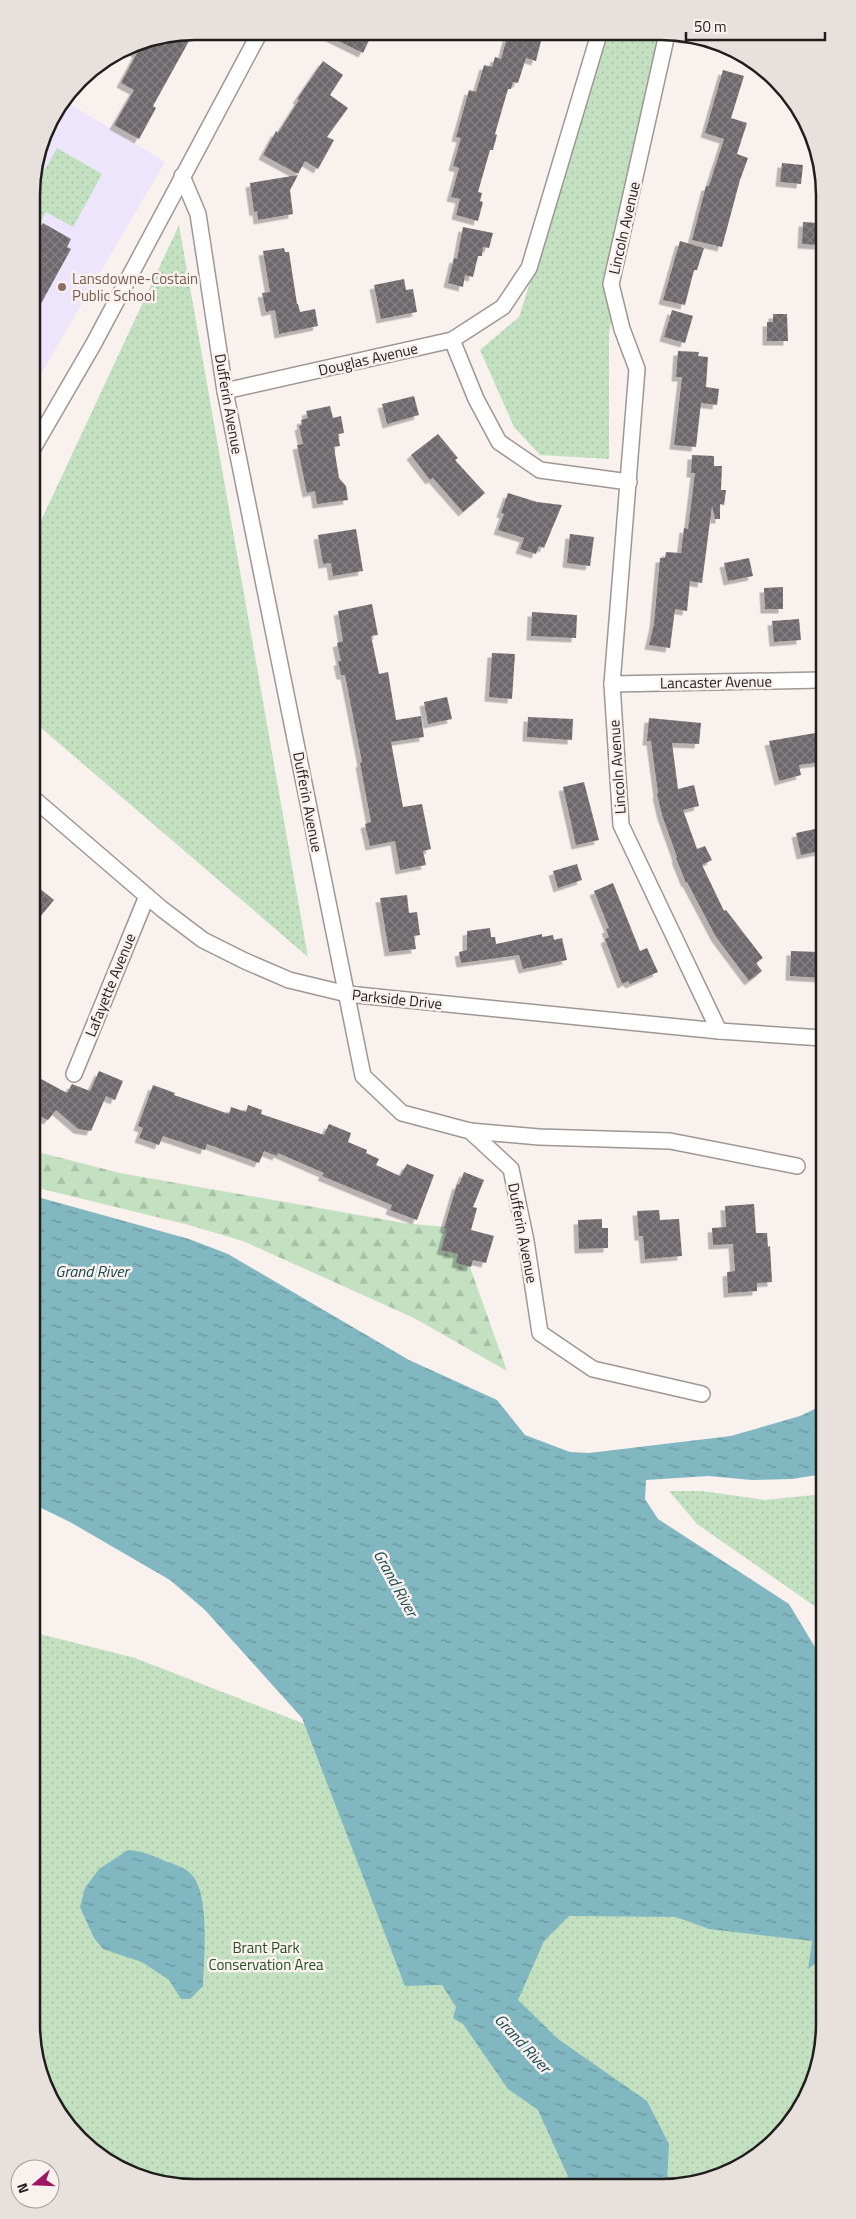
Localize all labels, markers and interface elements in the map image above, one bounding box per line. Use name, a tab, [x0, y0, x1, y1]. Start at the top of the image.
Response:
scale bar	[686, 10, 825, 42]
text: 50 m	[694, 15, 727, 38]
street label: Lincoln Avenue	[602, 179, 646, 277]
place label: Lansdowne-Costain Public School	[72, 267, 198, 307]
marker: Lansdowne-Costain Public School	[56, 281, 68, 293]
street label: Douglas Avenue	[316, 336, 420, 382]
street label: Dufferin Avenue	[209, 352, 249, 456]
street label: Lancaster Avenue	[660, 670, 772, 694]
street label: Lincoln Avenue	[602, 719, 632, 815]
street label: Dufferin Avenue	[287, 750, 329, 854]
street label: Lafayette Avenue	[79, 930, 141, 1040]
street label: Parkside Drive	[351, 983, 443, 1015]
street label: Dufferin Avenue	[502, 1181, 544, 1285]
water label: Grand River	[55, 1259, 131, 1283]
water label: Grand River	[368, 1545, 425, 1623]
park label: Brant Park Conservation Area	[208, 1936, 324, 1976]
water label: Grand River	[489, 2008, 558, 2079]
north arrow	[10, 2159, 60, 2209]
text: N	[11, 2180, 34, 2196]

